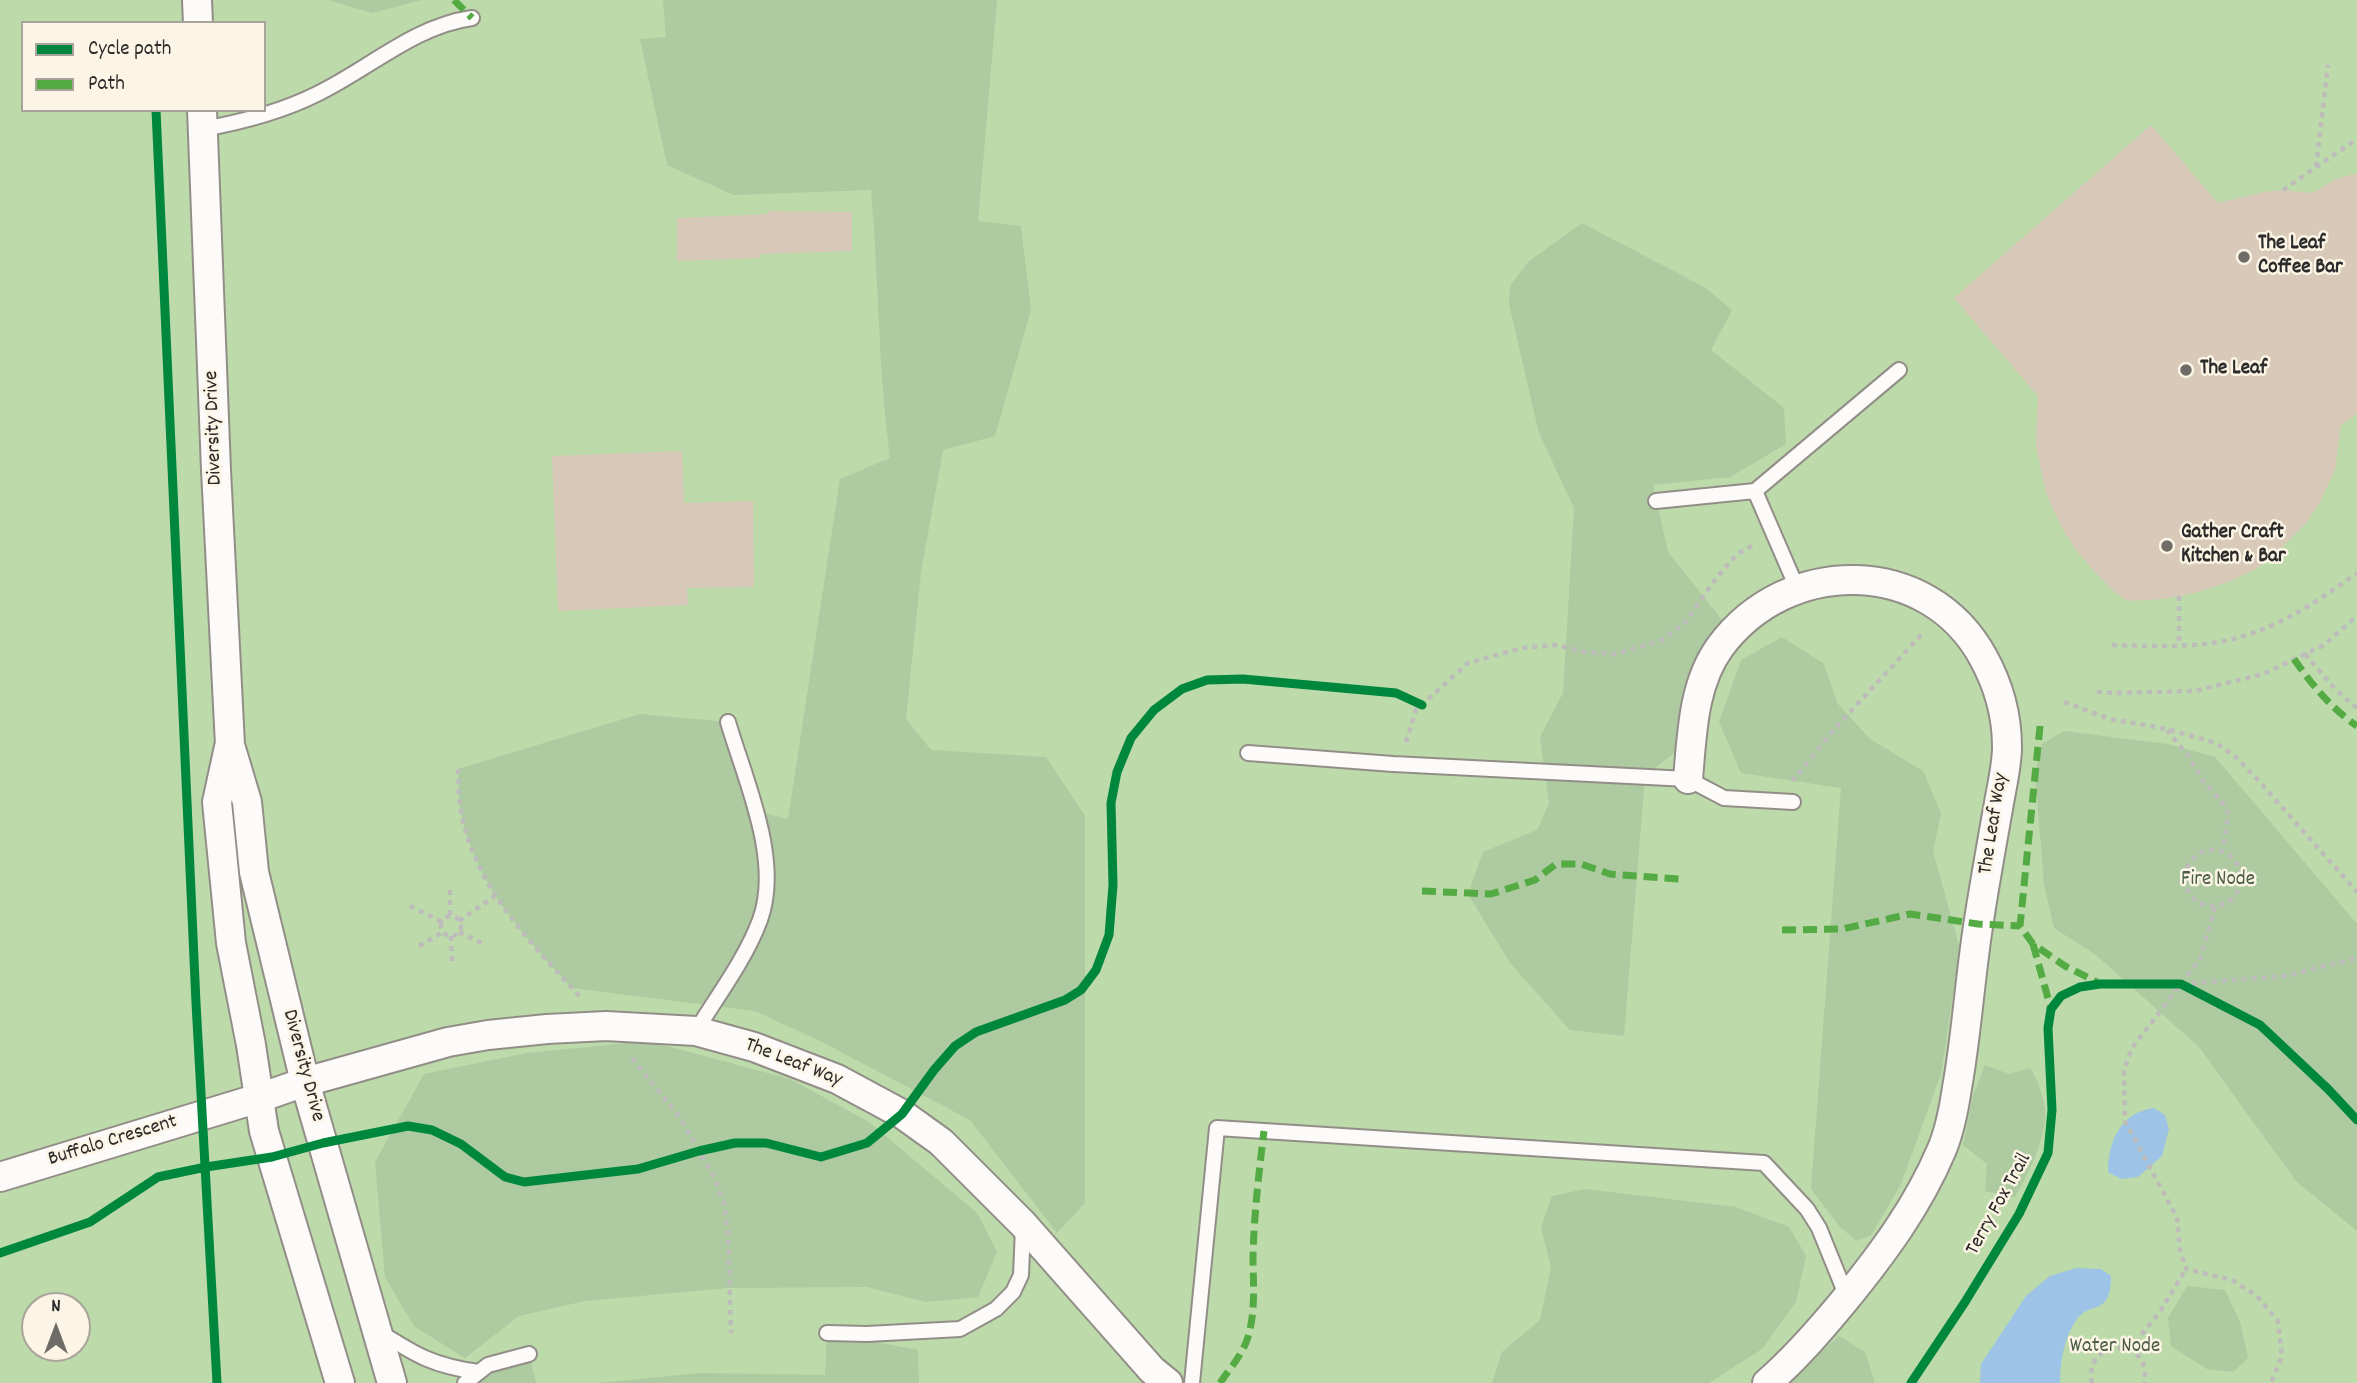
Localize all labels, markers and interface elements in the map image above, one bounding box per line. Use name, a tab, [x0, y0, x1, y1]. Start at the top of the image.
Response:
legend	[21, 21, 266, 112]
text: Cycle path	[88, 35, 171, 65]
text: Path	[88, 70, 125, 100]
place label: The Leaf Coffee Bar	[2258, 232, 2343, 282]
marker: The Leaf Coffee Bar	[2236, 249, 2252, 265]
place label: The Leaf	[2200, 357, 2267, 383]
marker: The Leaf	[2178, 362, 2194, 378]
street label: Diversity Drive	[200, 370, 230, 486]
place label: Gather Craft Kitchen & Bar	[2181, 521, 2286, 571]
marker: Gather Craft Kitchen & Bar	[2159, 538, 2175, 554]
street label: The Leaf Way	[1975, 771, 2015, 877]
park label: Fire Node	[2181, 868, 2255, 894]
street label: Diversity Drive	[275, 1007, 329, 1125]
street label: The Leaf Way	[741, 1034, 845, 1094]
street label: Buffalo Crescent	[45, 1110, 181, 1174]
street label: Terry Fox Trail	[1962, 1150, 2038, 1260]
north arrow	[21, 1292, 91, 1362]
text: N	[51, 1294, 61, 1321]
park label: Water Node	[2070, 1335, 2160, 1361]

